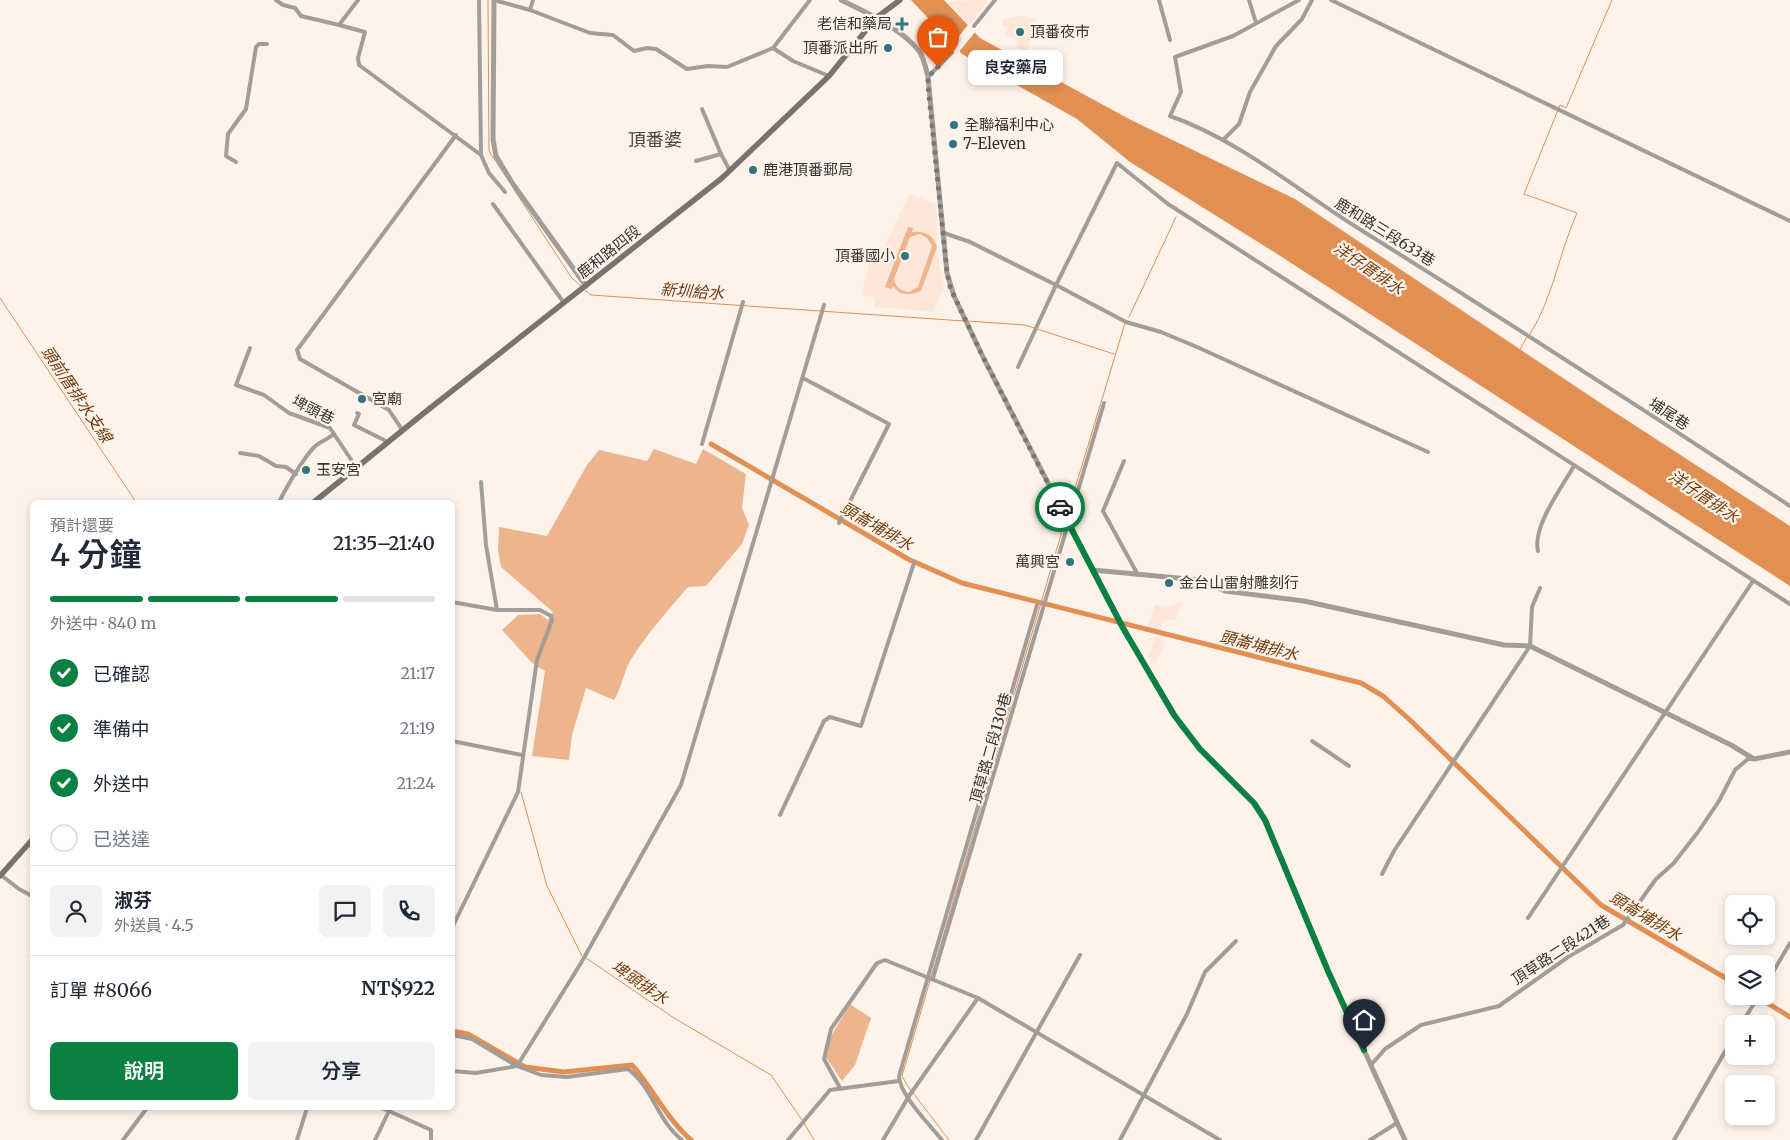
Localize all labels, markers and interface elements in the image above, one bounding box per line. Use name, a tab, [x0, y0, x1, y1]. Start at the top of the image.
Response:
place label: 老信和藥局	[817, 14, 892, 33]
pin	[917, 16, 959, 67]
marker: 老信和藥局	[896, 18, 908, 30]
place label: 頂番夜市	[1030, 22, 1090, 41]
icon: bag	[924, 23, 952, 51]
marker: 頂番夜市	[1014, 26, 1026, 38]
place label: 頂番派出所	[803, 38, 878, 57]
marker: 頂番派出所	[882, 42, 894, 54]
callout: 良安藥局	[968, 50, 1063, 84]
text: 良安藥局	[983, 57, 1048, 77]
place label: 全聯福利中心	[964, 115, 1054, 134]
marker: 全聯福利中心	[948, 119, 960, 131]
district label: 頂番婆	[628, 128, 682, 151]
place label: 7-Eleven	[963, 134, 1026, 153]
marker: 7-Eleven	[947, 138, 959, 150]
place label: 鹿港頂番郵局	[763, 160, 853, 179]
marker: 鹿港頂番郵局	[747, 164, 759, 176]
street label: 鹿和路三段633巷	[1332, 193, 1439, 270]
street label: 鹿和路四段	[573, 221, 644, 282]
water label: 洋仔厝排水	[1330, 237, 1409, 299]
place label: 頂番國小	[835, 246, 895, 265]
marker: 頂番國小	[899, 250, 911, 262]
water label: 新圳給水	[659, 279, 726, 303]
water label: 頭前厝排水支線	[37, 342, 118, 448]
place label: 宮廟	[372, 389, 402, 408]
street label: 埤頭巷	[289, 391, 338, 428]
marker: 宮廟	[356, 393, 368, 405]
street label: 埔尾巷	[1645, 393, 1693, 434]
place label: 玉安宮	[316, 460, 361, 479]
marker: 玉安宮	[300, 464, 312, 476]
water label: 洋仔厝排水	[1665, 465, 1744, 527]
courier	[1035, 482, 1085, 532]
icon: car	[1046, 493, 1074, 521]
water label: 頭崙埔排水	[837, 497, 918, 555]
text: 預計還要	[50, 515, 114, 535]
text: 21:35–21:40	[333, 531, 435, 555]
text: 4 分鐘	[50, 535, 142, 575]
place label: 萬興宮	[1015, 552, 1060, 571]
marker: 萬興宮	[1064, 556, 1076, 568]
place label: 金台山雷射雕刻行	[1179, 573, 1299, 592]
marker: 金台山雷射雕刻行	[1163, 577, 1175, 589]
text: 外送中 · 840 m	[50, 613, 157, 633]
water label: 頭崙埔排水	[1218, 626, 1301, 665]
icon: check	[50, 659, 78, 687]
text: 已確認	[93, 662, 150, 686]
text: 21:17	[400, 663, 435, 683]
street label: 頂草路二段130巷	[966, 690, 1015, 805]
icon: check	[50, 714, 78, 742]
text: 準備中	[93, 717, 150, 741]
text: 21:19	[400, 718, 435, 738]
icon: check	[50, 769, 78, 797]
text: 外送中	[93, 772, 150, 796]
text: 21:24	[397, 773, 435, 793]
text: 已送達	[93, 827, 150, 851]
button: person	[50, 885, 102, 937]
button: chat	[319, 885, 371, 937]
button: phone	[383, 885, 435, 937]
water label: 頭崙埔排水	[1607, 887, 1686, 946]
text: 淑芬	[114, 888, 152, 912]
map controls	[1725, 895, 1775, 1125]
button: locate	[1725, 895, 1775, 945]
street label: 頂草路二段421巷	[1508, 911, 1614, 989]
text: 外送員 · 4.5	[114, 915, 194, 935]
button: layers	[1725, 955, 1775, 1005]
water label: 埤頭排水	[608, 956, 673, 1009]
text: NT$922	[361, 976, 435, 1000]
text: 訂單 #8066	[50, 978, 152, 1002]
pin	[1343, 999, 1385, 1050]
icon: home	[1350, 1006, 1378, 1034]
button: +	[1725, 1015, 1775, 1065]
button: 說明	[50, 1042, 238, 1100]
button: 分享	[248, 1042, 435, 1100]
button: −	[1725, 1075, 1775, 1125]

